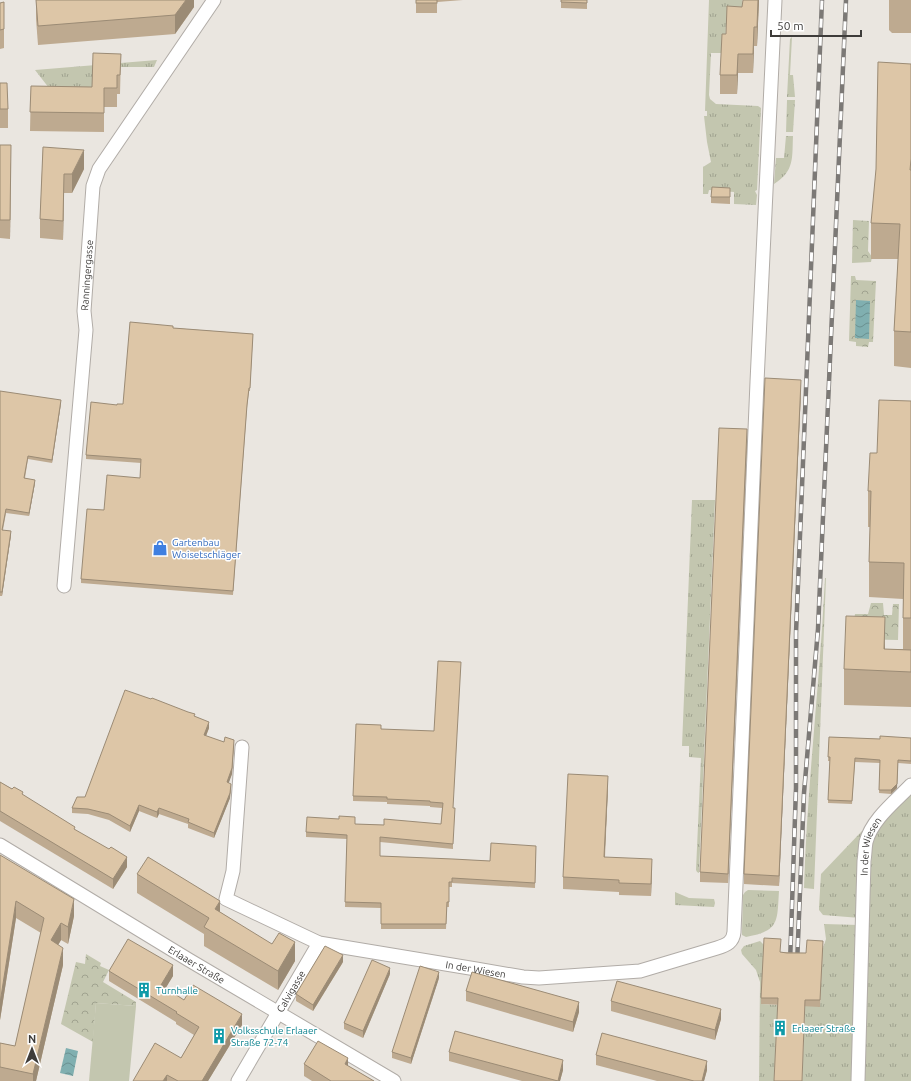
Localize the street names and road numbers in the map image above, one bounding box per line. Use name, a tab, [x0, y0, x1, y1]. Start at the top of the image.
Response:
street label: Ranningergasse	[79, 239, 95, 311]
street label: In der Wiesen	[859, 815, 884, 876]
street label: Erlaaer Straße	[166, 944, 226, 986]
street label: In der Wiesen	[445, 959, 507, 980]
street label: Calvigasse	[275, 969, 308, 1014]

